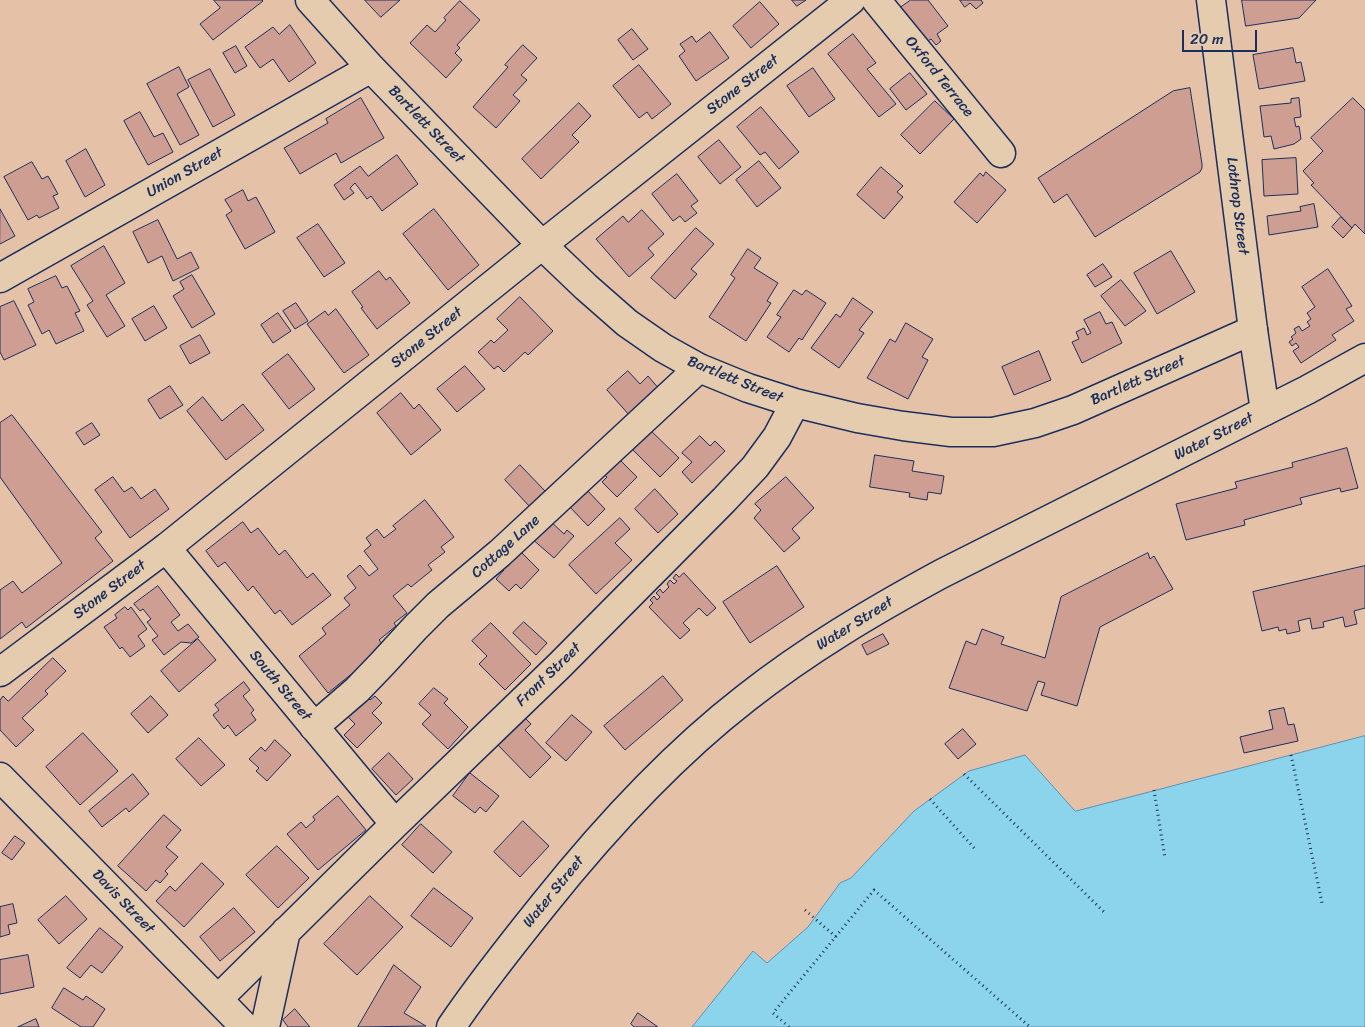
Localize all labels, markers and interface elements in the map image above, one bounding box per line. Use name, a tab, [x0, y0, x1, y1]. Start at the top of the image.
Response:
scale bar	[1185, 20, 1260, 52]
text: 20 m	[1190, 26, 1224, 52]
street label: Oxford Terrace	[901, 33, 977, 121]
street label: Stone Street	[703, 51, 783, 119]
street label: Bartlett Street	[384, 82, 468, 168]
street label: Union Street	[144, 144, 226, 202]
street label: Lothrop Street	[1222, 156, 1252, 256]
street label: Stone Street	[388, 304, 466, 372]
street label: Bartlett Street	[1088, 352, 1188, 410]
street label: Bartlett Street	[685, 353, 785, 407]
street label: Water Street	[1171, 409, 1257, 465]
street label: Cottage Lane	[468, 512, 544, 582]
street label: Stone Street	[70, 557, 150, 623]
street label: Water Street	[813, 593, 897, 655]
street label: Front Street	[513, 640, 585, 710]
street label: South Street	[245, 647, 315, 725]
street label: Water Street	[520, 853, 588, 931]
street label: Davis Street	[88, 866, 158, 938]

